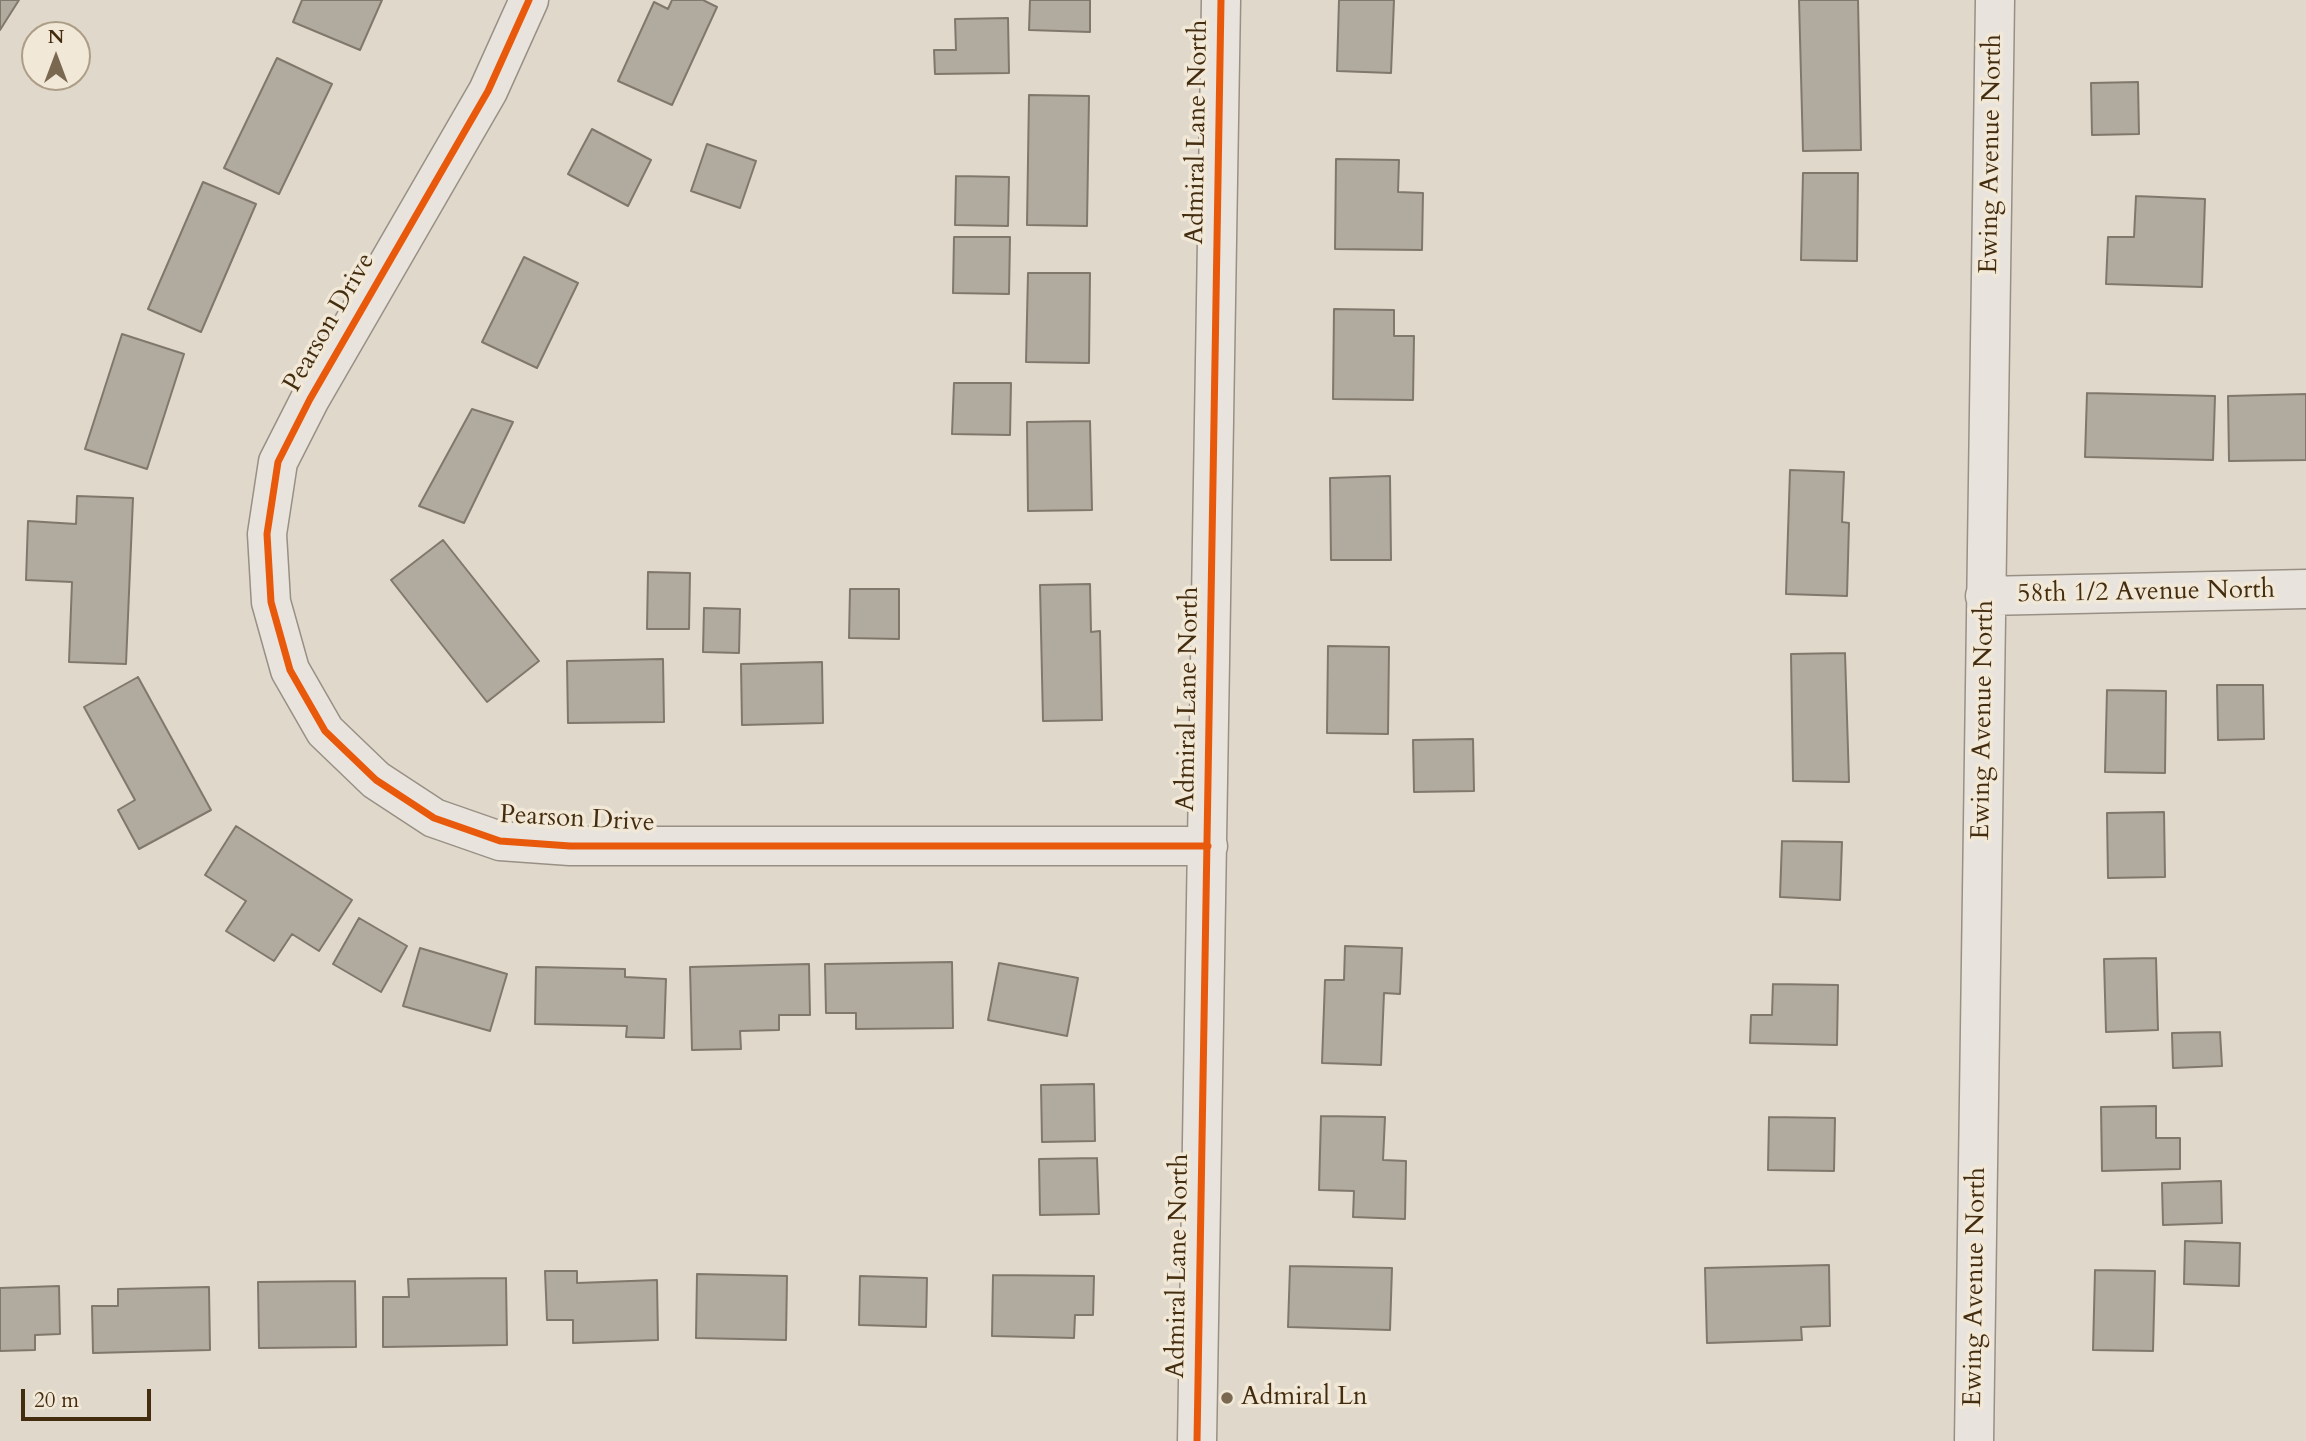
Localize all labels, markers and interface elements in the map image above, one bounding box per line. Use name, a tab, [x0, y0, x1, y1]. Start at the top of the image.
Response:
street label: Admiral Lane North	[1180, 19, 1216, 245]
north arrow	[21, 21, 91, 91]
text: N	[48, 24, 64, 50]
street label: Ewing Avenue North	[1974, 34, 2010, 274]
street label: Pearson Drive	[278, 248, 382, 398]
street label: 58th 1/2 Avenue North	[2017, 575, 2275, 611]
street label: Admiral Lane North	[1171, 586, 1207, 812]
street label: Ewing Avenue North	[1966, 600, 2002, 840]
street label: Pearson Drive	[499, 800, 655, 840]
street label: Admiral Lane North	[1161, 1153, 1197, 1379]
street label: Ewing Avenue North	[1958, 1167, 1994, 1407]
scale bar	[24, 1374, 154, 1418]
place label: Admiral Ln	[1241, 1382, 1367, 1414]
text: 20 m	[34, 1386, 79, 1415]
marker: Admiral Ln	[1219, 1390, 1235, 1406]

